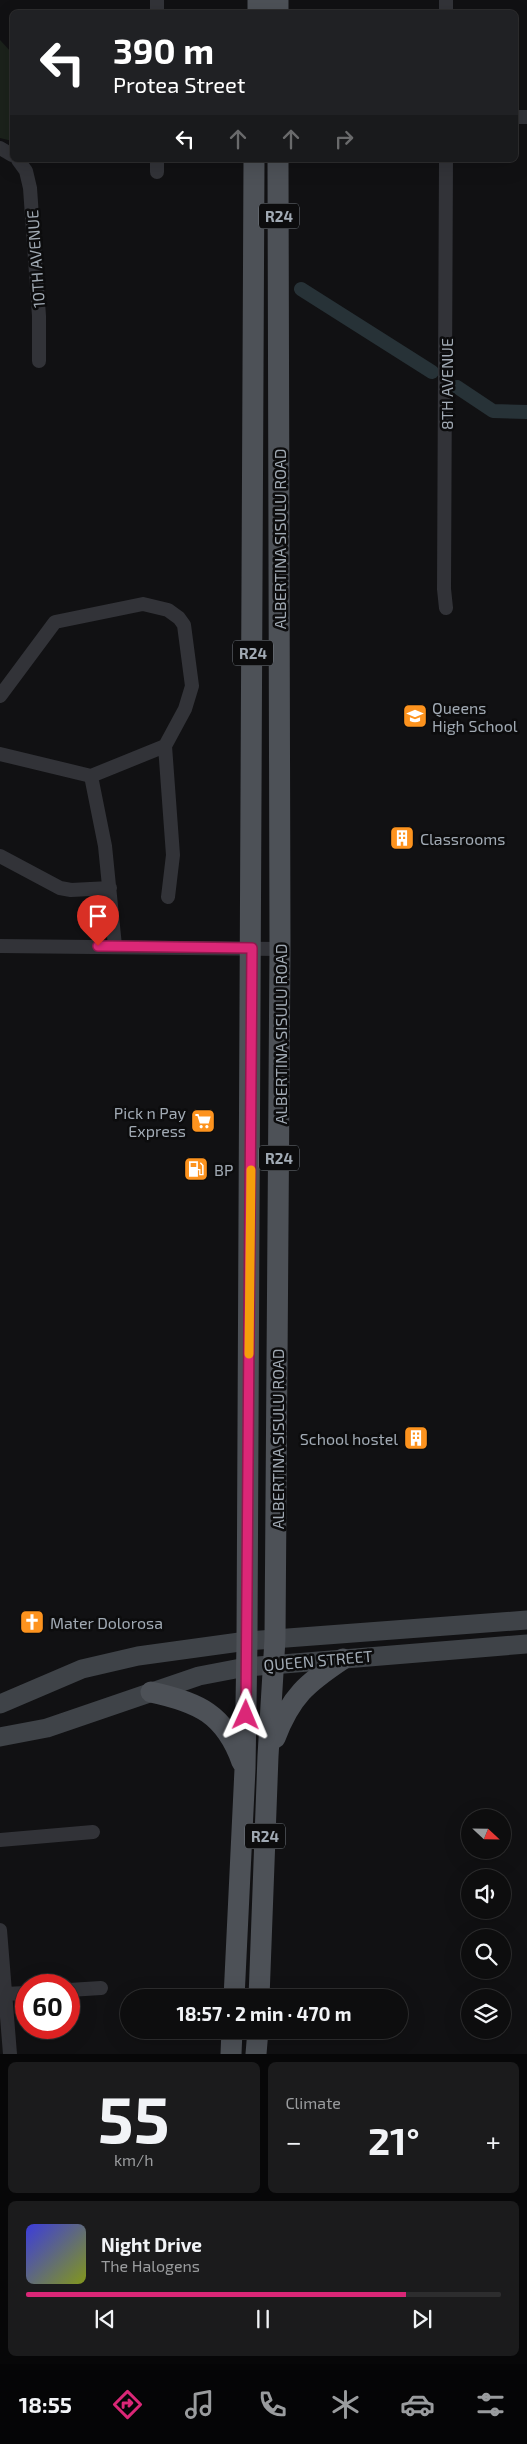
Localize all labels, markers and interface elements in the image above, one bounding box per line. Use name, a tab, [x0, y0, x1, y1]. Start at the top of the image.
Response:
text: 390 m	[113, 29, 214, 71]
icon: left	[30, 30, 95, 95]
text: Protea Street	[113, 71, 245, 97]
icon: left	[171, 125, 199, 153]
icon: ahead	[224, 125, 252, 153]
icon: ahead	[277, 125, 305, 153]
icon: right	[330, 125, 358, 153]
road number: R24	[259, 204, 299, 228]
street label: 10TH AVENUE	[22, 209, 48, 309]
street label: 8TH AVENUE	[437, 338, 456, 430]
street label: ALBERTINA SISULU ROAD	[270, 449, 289, 629]
road number: R24	[233, 640, 273, 666]
place label: Queens High School	[432, 698, 518, 735]
school or university icon: Queens High School	[402, 703, 428, 729]
building icon: Classrooms	[389, 825, 415, 851]
place label: Classrooms	[420, 829, 505, 848]
pin	[77, 895, 119, 946]
icon: arrive	[84, 902, 112, 930]
street label: ALBERTINA SISULU ROAD	[271, 944, 290, 1124]
place label: Pick n Pay Express	[114, 1103, 187, 1140]
supermarket icon: Pick n Pay Express	[190, 1108, 216, 1134]
road number: R24	[259, 1146, 299, 1170]
fuel station icon: BP	[183, 1156, 209, 1182]
place label: BP	[214, 1160, 233, 1179]
street label: ALBERTINA SISULU ROAD	[268, 1349, 287, 1529]
building icon: School hostel	[403, 1425, 429, 1451]
place label: School hostel	[300, 1429, 398, 1448]
church icon: Mater Dolorosa	[19, 1609, 45, 1635]
place label: Mater Dolorosa	[50, 1613, 163, 1632]
street label: QUEEN STREET	[263, 1646, 373, 1675]
position arrow	[219, 1688, 271, 1740]
north arrow	[461, 1809, 511, 1859]
map controls	[461, 1809, 511, 2039]
road number: R24	[245, 1824, 285, 1848]
button: sound	[461, 1869, 511, 1919]
button: search	[461, 1929, 511, 1979]
speed limit sign: 60	[15, 1974, 80, 2039]
button: layers	[461, 1989, 511, 2039]
text: 18:57 · 2 min · 470 m	[177, 2002, 351, 2025]
text: 55	[98, 2078, 170, 2156]
text: Climate	[286, 2093, 341, 2112]
text: 21°	[368, 2117, 420, 2163]
text: −	[286, 2124, 302, 2158]
text: +	[486, 2124, 501, 2158]
text: km/h	[114, 2150, 154, 2169]
text: Night Drive	[101, 2233, 202, 2256]
text: The Halogens	[101, 2256, 200, 2275]
icon: previous	[91, 2305, 119, 2333]
icon: pause	[249, 2305, 277, 2333]
icon: next	[408, 2305, 436, 2333]
icon: directions	[110, 2387, 145, 2422]
icon: music	[182, 2387, 217, 2422]
icon: phone	[255, 2387, 290, 2422]
icon: climate	[328, 2387, 363, 2422]
icon: car	[400, 2387, 435, 2422]
icon: filters	[473, 2387, 508, 2422]
text: 18:55	[19, 2391, 72, 2417]

